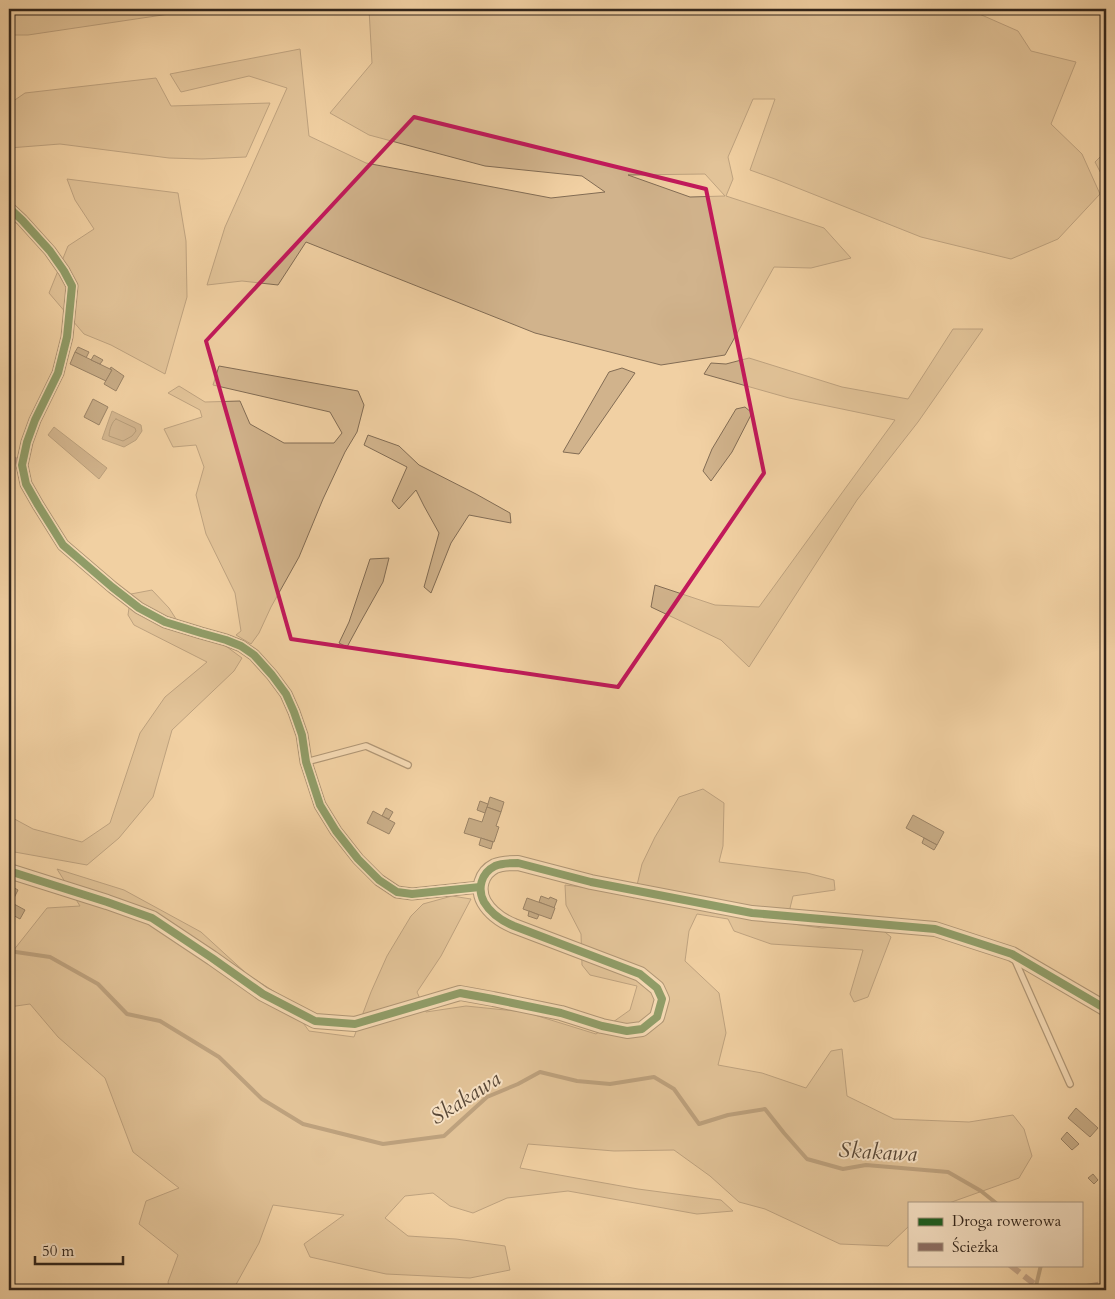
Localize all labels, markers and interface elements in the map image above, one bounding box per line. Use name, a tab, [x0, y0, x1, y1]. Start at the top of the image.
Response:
water label: Skakawa	[424, 1064, 507, 1132]
water label: Skakawa	[838, 1135, 918, 1169]
legend	[908, 1202, 1082, 1266]
text: Droga rowerowa	[952, 1211, 1062, 1231]
scale bar	[35, 1234, 122, 1266]
text: Ścieżka	[952, 1237, 999, 1257]
text: 50 m	[42, 1241, 74, 1261]

